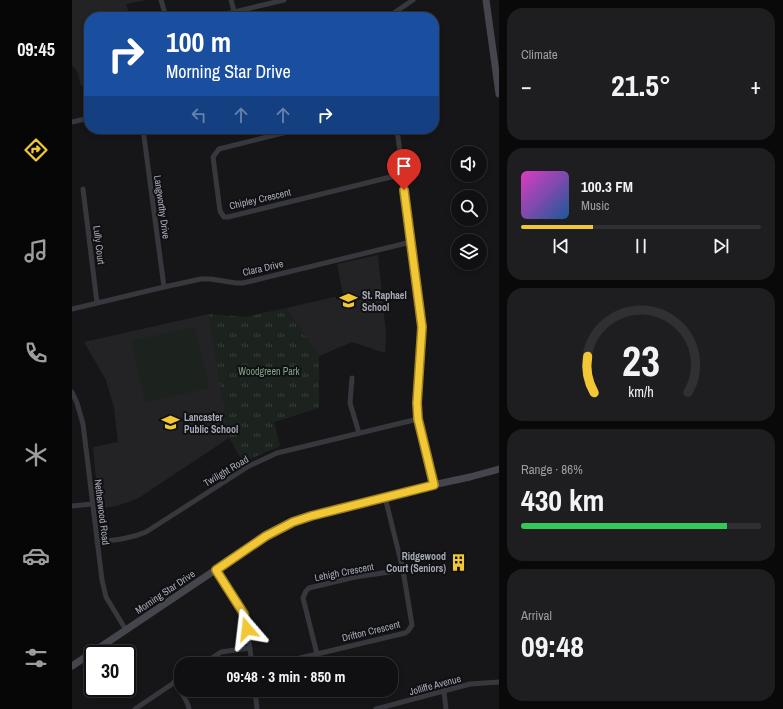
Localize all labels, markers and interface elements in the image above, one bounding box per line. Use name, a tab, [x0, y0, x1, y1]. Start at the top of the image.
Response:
text: 100 m	[166, 23, 231, 61]
icon: right	[100, 28, 152, 80]
text: 09:45	[17, 37, 55, 62]
text: Climate	[521, 46, 558, 63]
text: Morning Star Drive	[166, 59, 291, 84]
text: 21.5°	[611, 65, 671, 105]
text: −	[521, 71, 532, 101]
text: +	[750, 71, 761, 101]
icon: left	[188, 104, 210, 126]
icon: ahead	[230, 104, 252, 126]
icon: ahead	[272, 104, 294, 126]
icon: right	[314, 104, 336, 126]
icon: directions	[22, 136, 50, 164]
map controls	[451, 146, 487, 270]
button: sound	[451, 146, 487, 182]
pin	[387, 149, 421, 190]
icon: arrive	[393, 155, 415, 177]
street label: Langworthy Drive	[151, 174, 173, 240]
text: 100.3 FM	[581, 176, 633, 197]
street label: Chipley Crescent	[228, 185, 293, 212]
button: search	[451, 190, 487, 226]
text: Music	[581, 197, 609, 214]
street label: Lully Court	[90, 225, 108, 266]
button: layers	[451, 234, 487, 270]
icon: previous	[550, 235, 572, 257]
icon: pause	[630, 235, 652, 257]
icon: next	[710, 235, 732, 257]
icon: music	[22, 237, 50, 265]
street label: Clara Drive	[241, 257, 285, 279]
place label: St. Raphael School	[362, 289, 407, 314]
school or university icon: St. Raphael School	[339, 291, 359, 311]
text: 23	[622, 332, 660, 388]
icon: phone	[22, 339, 50, 367]
park label: Woodgreen Park	[238, 365, 301, 378]
text: km/h	[628, 381, 654, 400]
place label: Lancaster Public School	[184, 411, 238, 436]
school or university icon: Lancaster Public School	[161, 413, 181, 433]
icon: climate	[22, 441, 50, 469]
street label: Twilight Road	[201, 453, 251, 489]
text: Range · 86%	[521, 461, 583, 478]
street label: Netherwood Road	[92, 478, 112, 546]
text: 430 km	[521, 480, 604, 520]
icon: car	[22, 542, 50, 570]
place label: Ridgewood Court (Seniors)	[386, 550, 446, 575]
building icon: Ridgewood Court (Seniors)	[449, 552, 469, 572]
street label: Lehigh Crescent	[313, 560, 375, 584]
street label: Morning Star Drive	[133, 567, 198, 617]
text: Arrival	[521, 607, 552, 624]
position arrow	[226, 608, 268, 650]
street label: Drifton Crescent	[340, 617, 402, 645]
text: 09:48	[521, 626, 584, 666]
icon: filters	[22, 644, 50, 672]
speed limit sign: 30	[84, 645, 136, 697]
text: 09:48 · 3 min · 850 m	[227, 666, 345, 687]
street label: Jolliffe Avenue	[408, 672, 463, 698]

